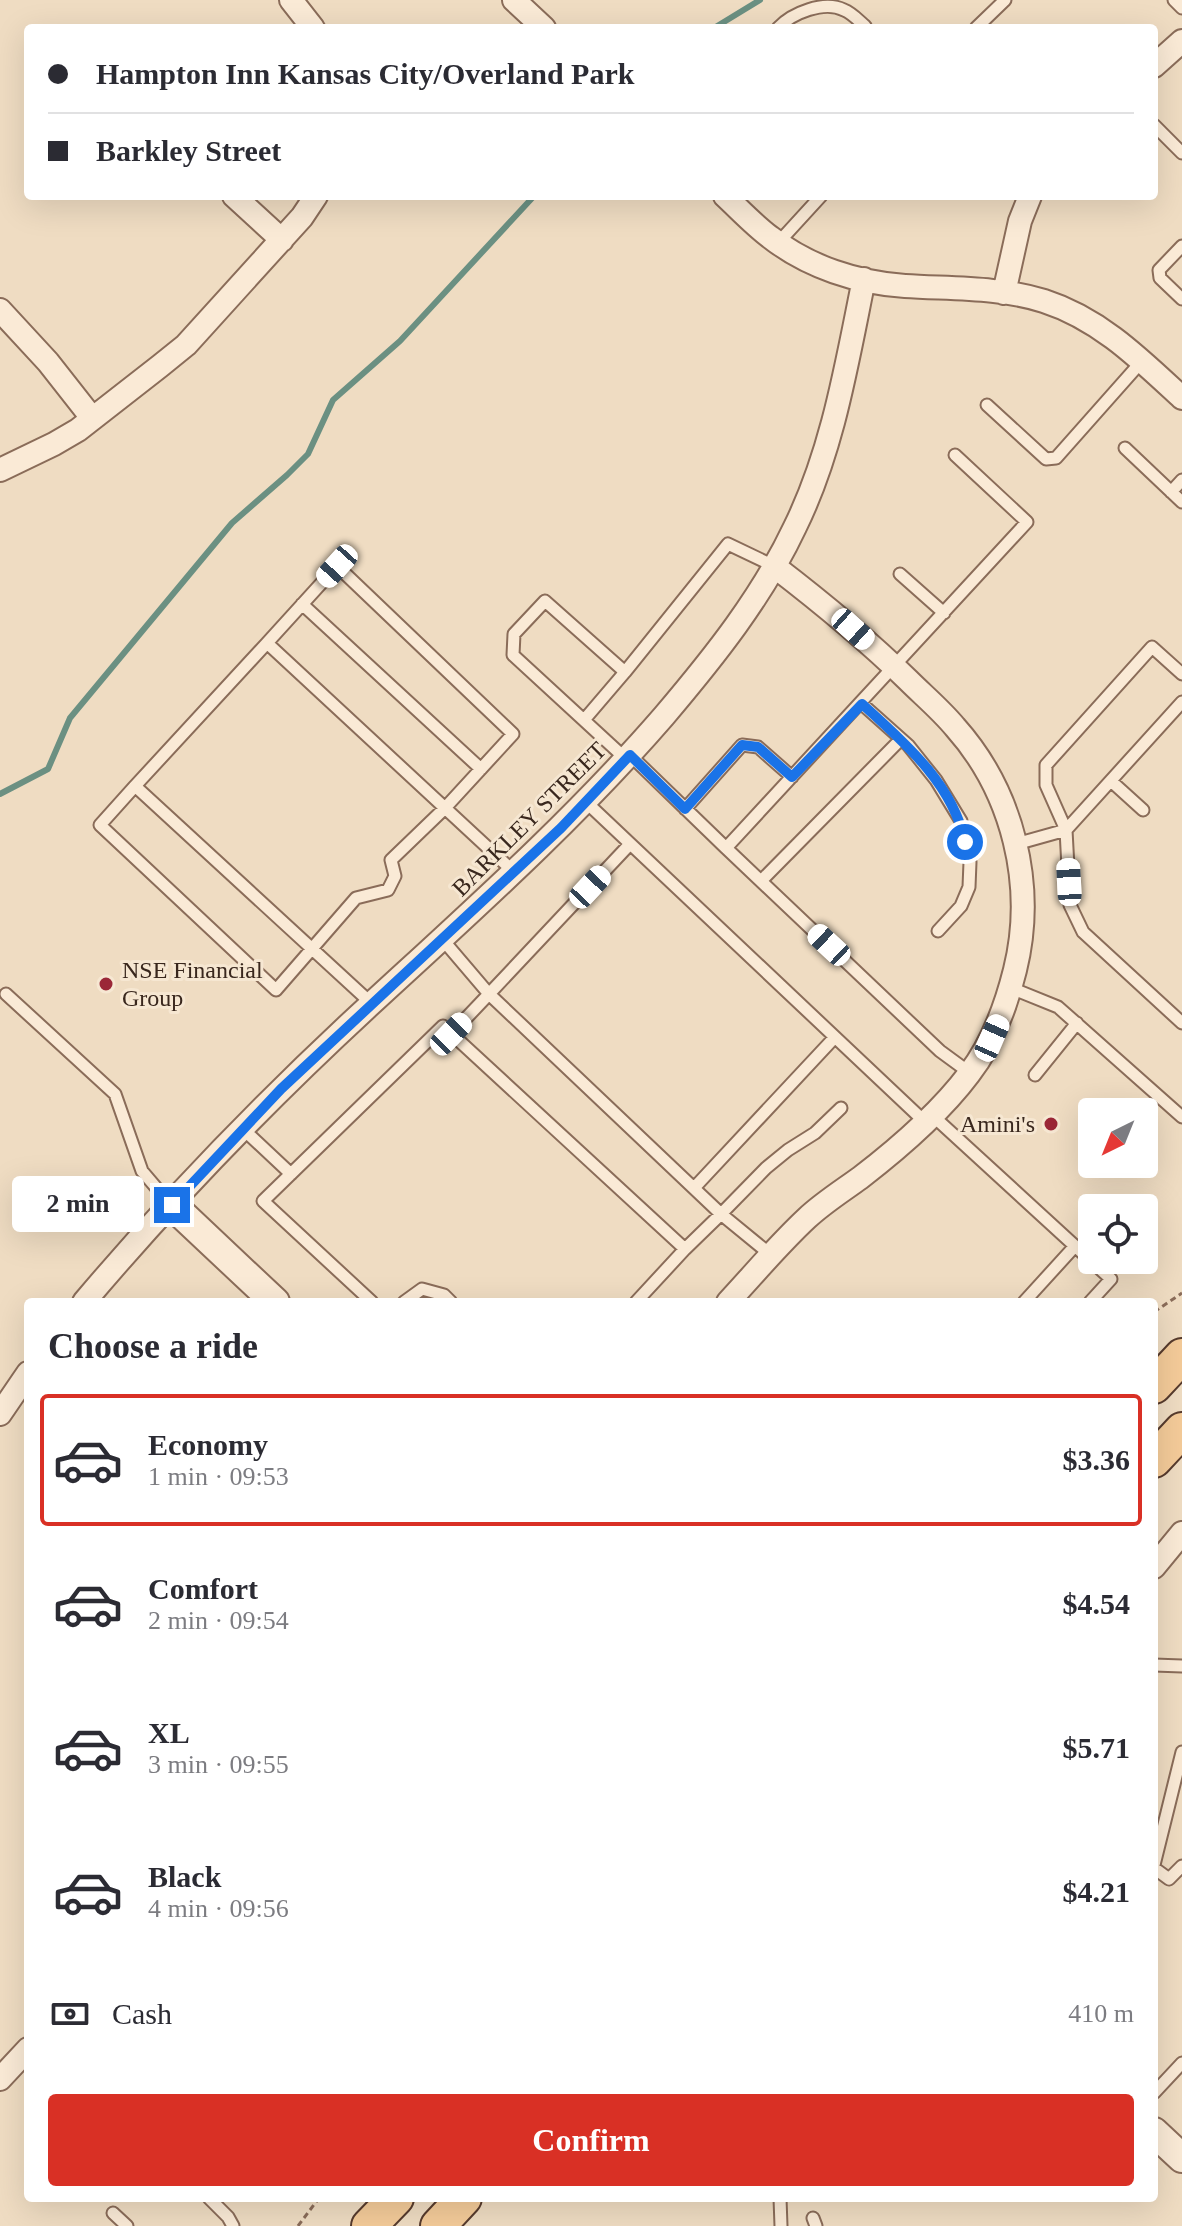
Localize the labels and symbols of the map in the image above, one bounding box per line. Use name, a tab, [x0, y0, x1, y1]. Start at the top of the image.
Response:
car	[312, 540, 362, 592]
car	[827, 604, 879, 654]
street label: BARKLEY STREET	[447, 737, 611, 901]
route start	[947, 824, 983, 860]
car	[1056, 857, 1082, 907]
car	[565, 861, 615, 913]
car	[803, 920, 855, 970]
place label: NSE Financial Group	[122, 957, 263, 1011]
marker: NSE Financial Group	[97, 975, 115, 993]
car	[426, 1008, 476, 1060]
car	[971, 1011, 1013, 1065]
north arrow	[1078, 1098, 1158, 1178]
place label: Amini's	[960, 1111, 1035, 1137]
marker: Amini's	[1042, 1115, 1060, 1133]
callout: 2 min	[12, 1177, 144, 1233]
route end	[154, 1187, 190, 1223]

